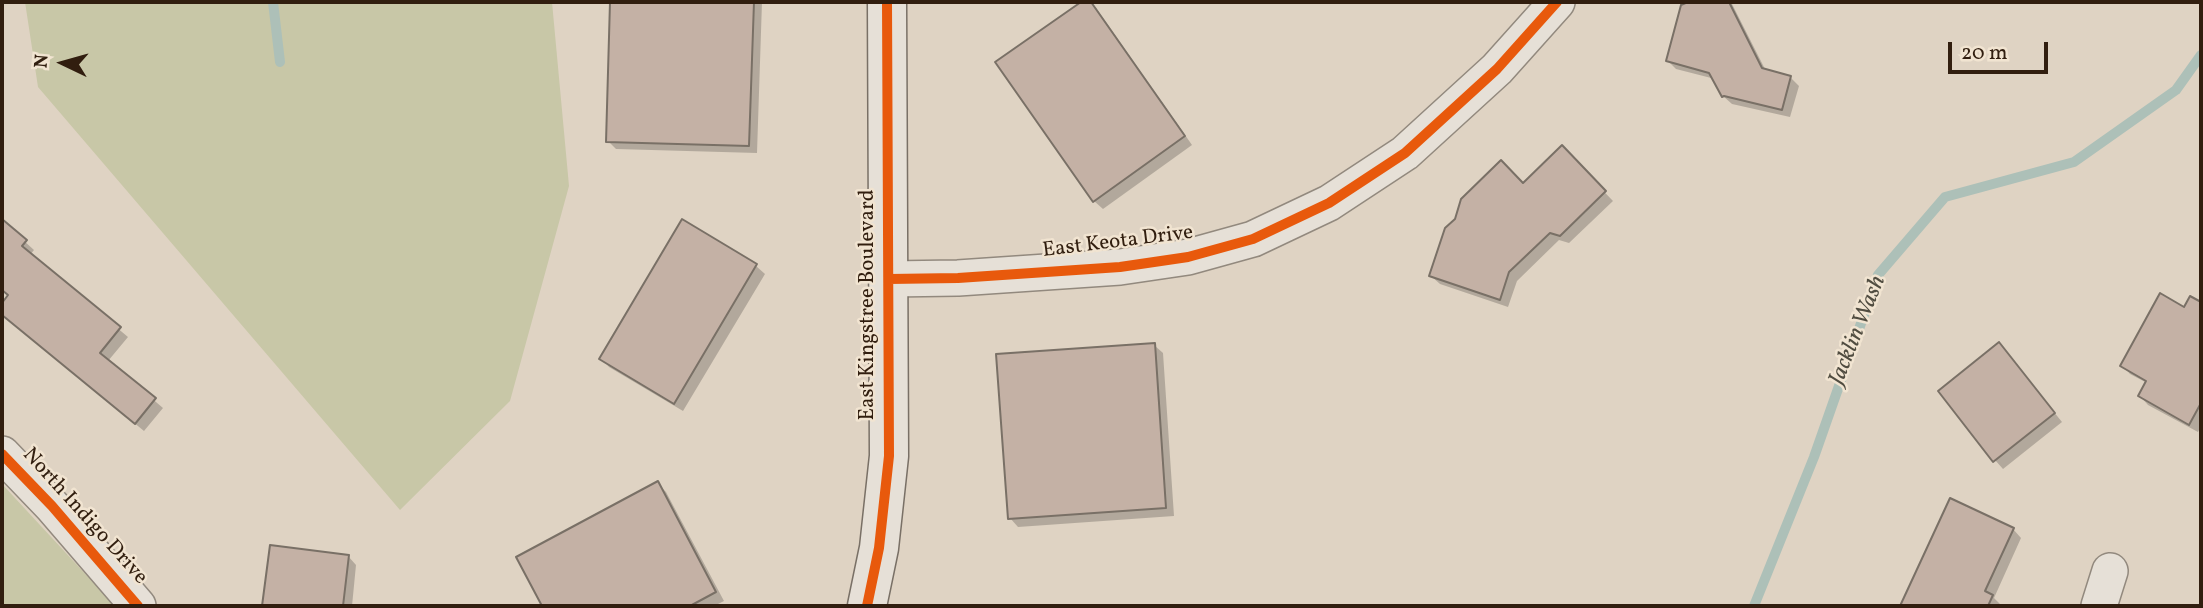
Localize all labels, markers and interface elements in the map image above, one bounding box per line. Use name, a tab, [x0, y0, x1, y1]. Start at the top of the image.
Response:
north arrow	[28, 28, 98, 98]
scale bar	[1951, 28, 2051, 72]
text: 20 m	[1961, 39, 2007, 68]
text: N	[29, 53, 56, 69]
street label: East Kingstree Boulevard	[856, 189, 882, 421]
street label: East Keota Drive	[1041, 221, 1195, 265]
water label: Jacklin Wash	[1825, 272, 1893, 390]
street label: North Indigo Drive	[16, 443, 152, 591]

